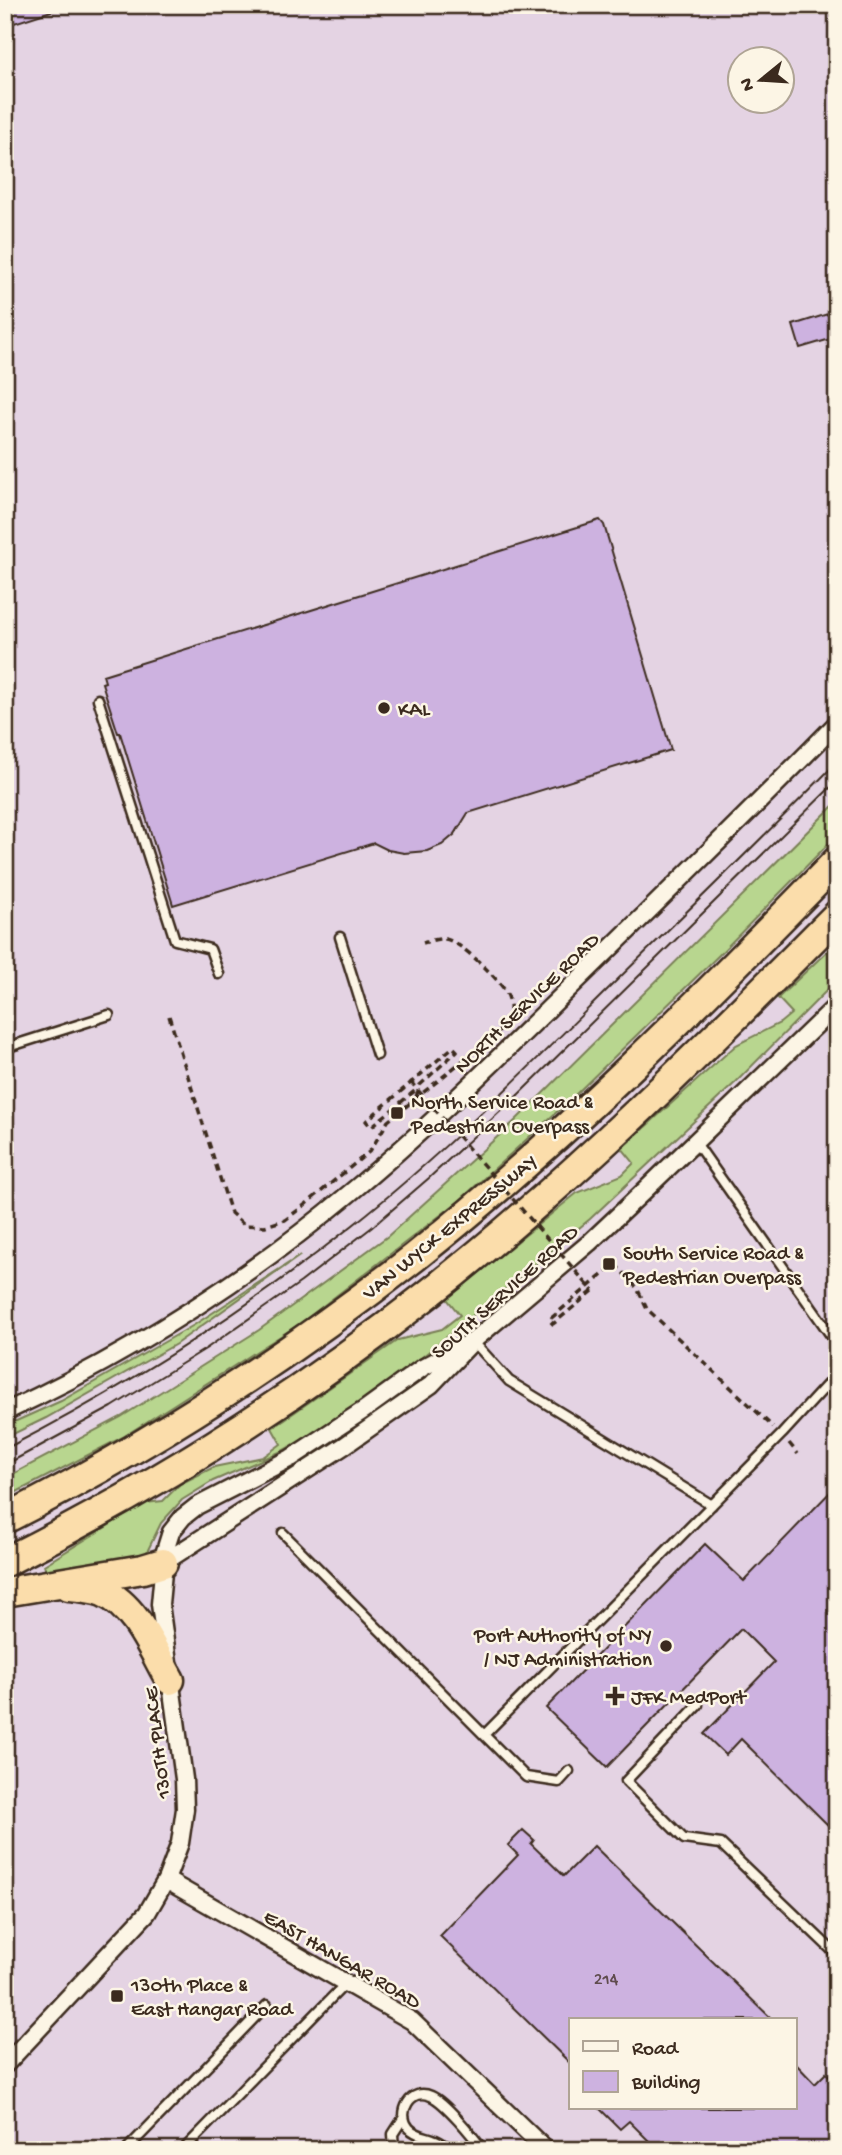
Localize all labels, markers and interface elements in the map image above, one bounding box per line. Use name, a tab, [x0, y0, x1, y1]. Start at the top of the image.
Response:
north arrow	[726, 46, 796, 116]
text: N	[735, 75, 761, 94]
place label: KAL	[398, 699, 431, 724]
marker: KAL	[376, 700, 392, 716]
street label: NORTH SERVICE ROAD	[451, 929, 606, 1080]
place label: North Service Road & Pedestrian Overpass	[410, 1092, 593, 1141]
marker: North Service Road & Pedestrian Overpass	[389, 1105, 405, 1121]
street label: VAN WYCK EXPRESSWAY	[358, 1151, 544, 1308]
street label: SOUTH SERVICE ROAD	[428, 1221, 585, 1366]
place label: South Service Road & Pedestrian Overpass	[622, 1243, 804, 1292]
marker: South Service Road & Pedestrian Overpass	[601, 1256, 617, 1272]
place label: Port Authority of NY / NJ Administration	[473, 1625, 652, 1674]
marker: Port Authority of NY / NJ Administration	[658, 1638, 674, 1654]
street label: 130TH PLACE	[140, 1684, 179, 1801]
marker: JFK MedPort	[605, 1686, 625, 1706]
place label: JFK MedPort	[631, 1687, 748, 1712]
street label: EAST HANGAR ROAD	[258, 1906, 425, 2016]
house number: 214	[594, 1970, 619, 1991]
place label: 130th Place & East Hangar Road	[130, 1975, 294, 2024]
marker: 130th Place & East Hangar Road	[109, 1988, 125, 2004]
legend	[569, 2018, 796, 2110]
text: Road	[632, 2038, 680, 2063]
text: Building	[631, 2072, 701, 2097]

